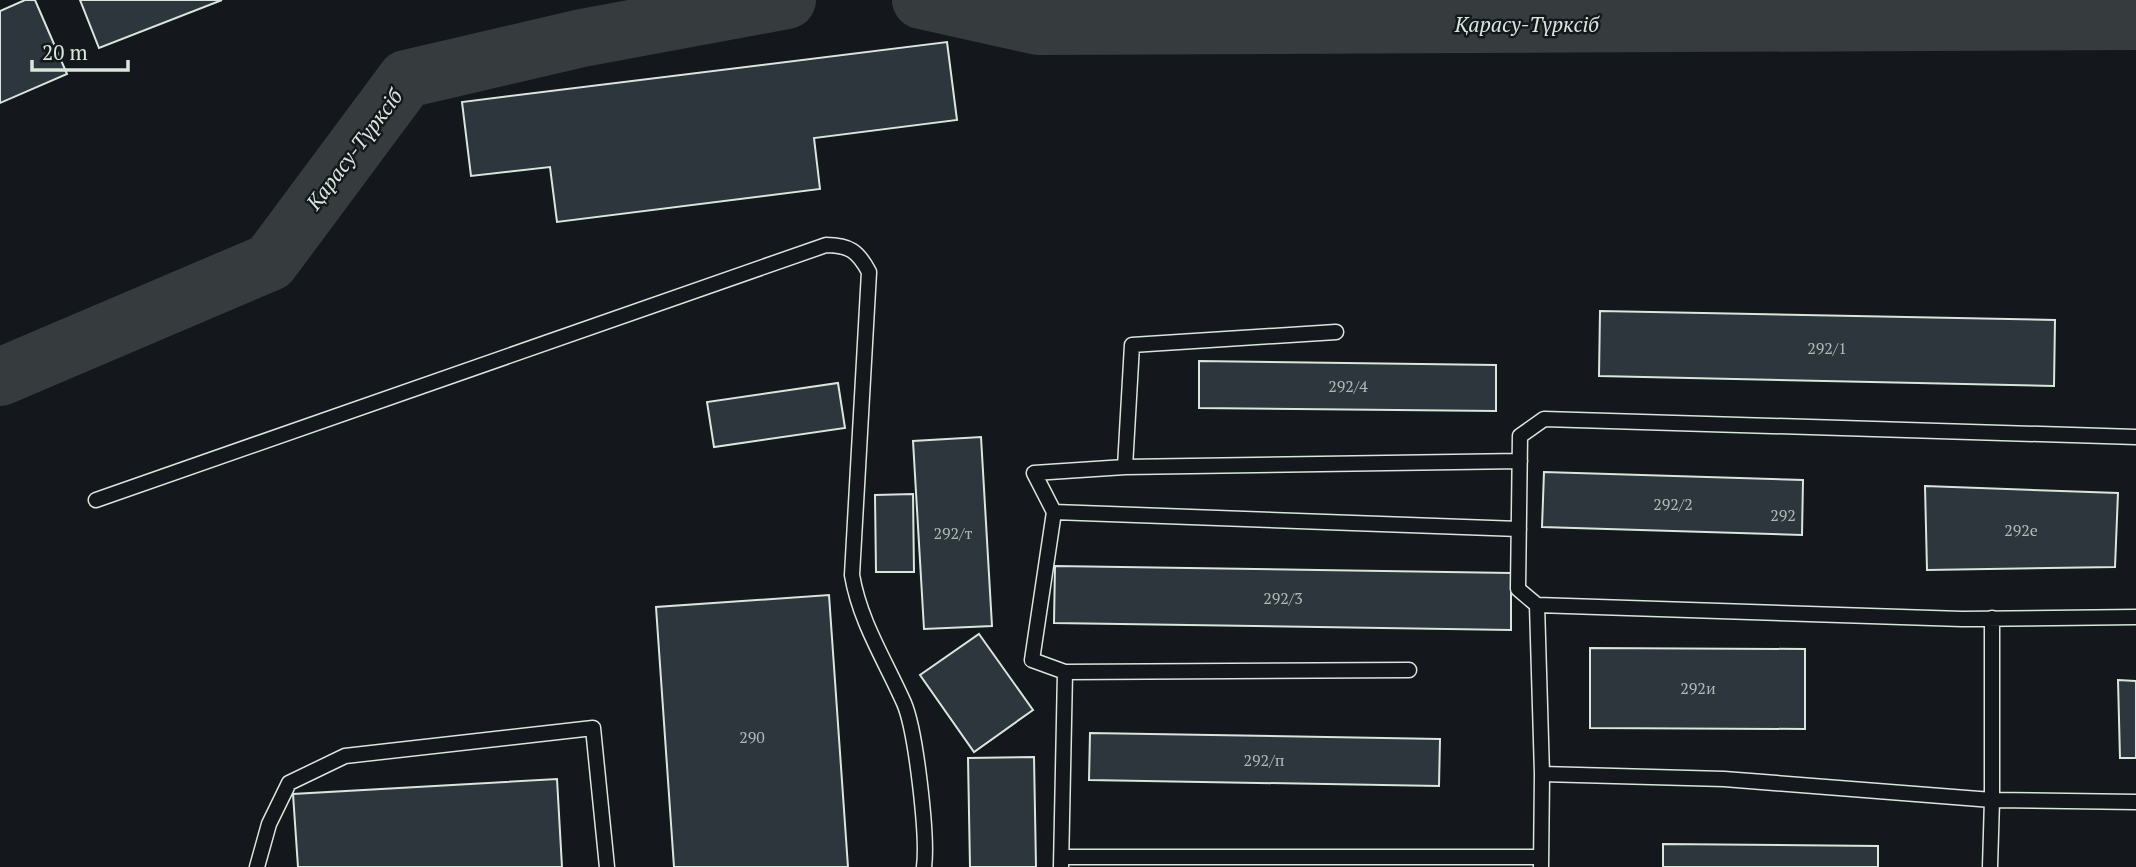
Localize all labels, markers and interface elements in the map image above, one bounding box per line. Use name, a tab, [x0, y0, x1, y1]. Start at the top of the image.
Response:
water label: Қарасу-Түрксіб	[1454, 10, 1600, 38]
scale bar	[32, 28, 128, 72]
text: 20 m	[42, 38, 88, 66]
water label: Қарасу-Түрксіб	[299, 82, 409, 216]
house number: 292/1	[1807, 337, 1847, 359]
house number: 292/4	[1328, 375, 1368, 397]
house number: 292/2	[1653, 493, 1693, 515]
house number: 292	[1770, 504, 1796, 526]
house number: 292е	[2004, 519, 2038, 541]
house number: 292/т	[933, 522, 973, 544]
house number: 292/3	[1263, 587, 1303, 609]
house number: 292и	[1680, 677, 1716, 699]
house number: 290	[739, 726, 765, 748]
house number: 292/п	[1244, 749, 1285, 771]

